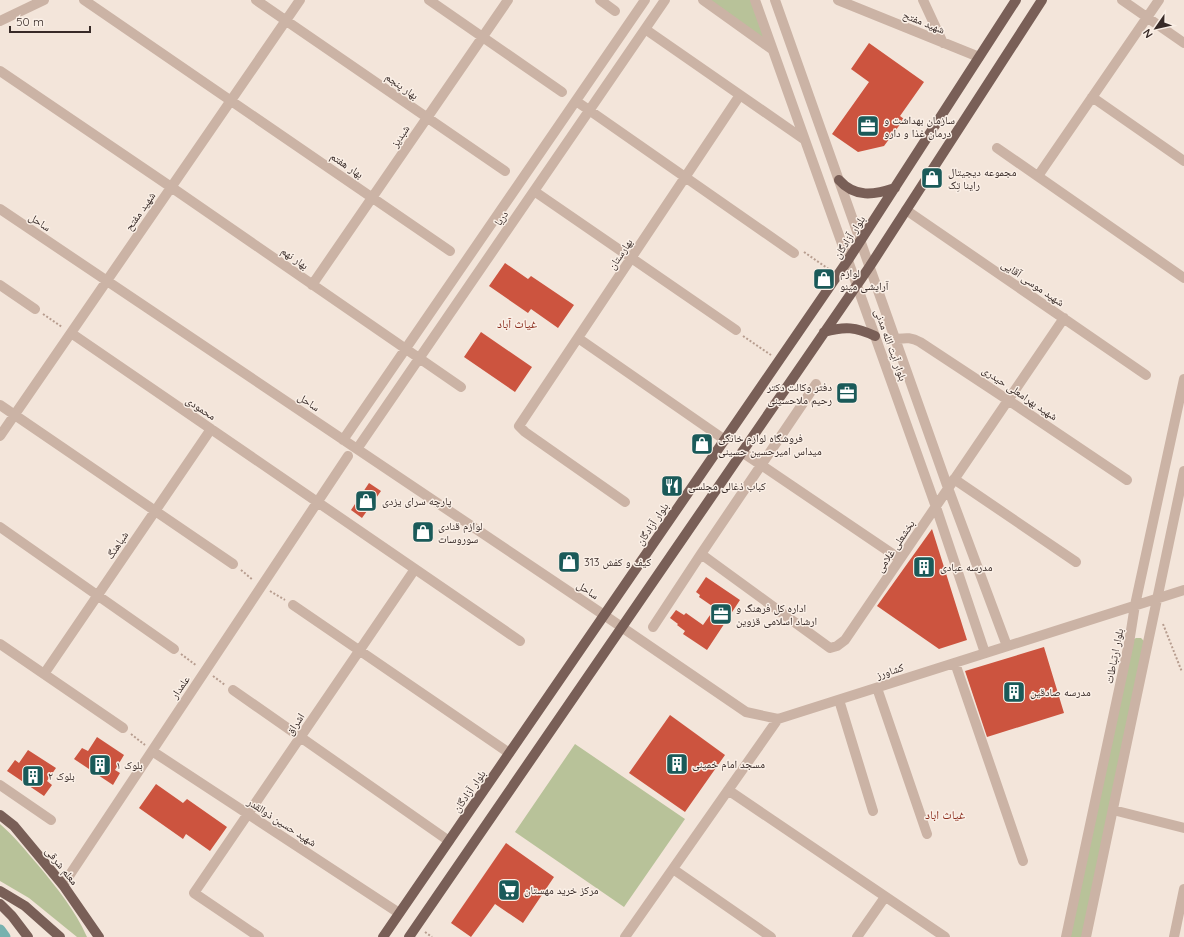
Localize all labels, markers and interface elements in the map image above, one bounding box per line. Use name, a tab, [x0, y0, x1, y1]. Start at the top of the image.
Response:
street label: شهید مفتح	[901, 7, 947, 37]
scale bar	[10, 8, 90, 34]
north arrow	[1136, 8, 1176, 48]
text: 50 m	[16, 14, 44, 29]
text: N	[1140, 26, 1156, 41]
street label: بهار پنجم	[382, 70, 421, 103]
office icon: سازمان بهداشت و درمان غذا و دارو	[855, 113, 881, 139]
place label: سازمان بهداشت و درمان غذا و دارو	[884, 113, 955, 140]
street label: شبدیز	[387, 122, 412, 151]
street label: بهار هفتم	[327, 149, 366, 182]
shop icon: مجموعه دیجیتال راینا تِک	[919, 165, 945, 191]
place label: مجموعه دیجیتال راینا تِک	[948, 165, 1016, 192]
street label: شهید مفتح	[122, 189, 158, 233]
street label: دریا	[491, 207, 511, 228]
street label: ساحل	[26, 210, 54, 234]
street label: بلوار آزادگان	[830, 213, 868, 261]
street label: بهارستان	[605, 236, 635, 272]
street label: بهار نهم	[278, 244, 311, 273]
street label: شهید موسی آقایی	[999, 257, 1067, 309]
shop icon: لوازم آرایشی مینو	[811, 266, 837, 292]
place label: لوازم آرایشی مینو	[840, 266, 889, 293]
street label: بلوار آیت الله مدنی	[872, 307, 910, 383]
district label: غیاث آباد	[497, 316, 537, 331]
street label: شهید بهرامعلی حیدری	[980, 363, 1060, 423]
place label: دفتر وکالت دکتر رحیم ملاحسینی	[766, 380, 832, 408]
office icon: دفتر وکالت دکتر رحیم ملاحسینی	[834, 380, 860, 406]
street label: ساحل	[295, 390, 323, 414]
street label: محمودی	[183, 393, 219, 423]
shop icon: فروشگاه لوازم خانگی میداس امیرحسین حسینی	[689, 431, 715, 457]
place label: فروشگاه لوازم خانگی میداس امیرحسین حسینی	[718, 431, 822, 458]
restaurant icon: کباب ذغالی مجلسی	[659, 473, 685, 499]
place label: کباب ذغالی مجلسی	[688, 479, 766, 493]
shop icon: پارچه سرای یزدی	[353, 488, 379, 514]
place label: پارچه سرای یزدی	[382, 494, 452, 508]
street label: بلوار آزادگان	[633, 500, 671, 548]
street label: بخشعلی غلامی	[872, 517, 918, 575]
shop icon: لوازم قنادی سوروسات	[410, 519, 436, 545]
place label: لوازم قنادی سوروسات	[438, 519, 483, 546]
street label: شباهنگ	[103, 528, 131, 562]
shop icon: کیف و کفش 313	[556, 549, 582, 575]
building icon: مدرسه عبادی	[911, 554, 937, 580]
place label: کیف و کفش 313	[584, 555, 652, 569]
place label: مدرسه عبادی	[940, 560, 993, 574]
street label: ساحل	[574, 578, 602, 602]
office icon: اداره کل فرهنگ و ارشاد اسلامی قزوین	[708, 601, 734, 627]
place label: اداره کل فرهنگ و ارشاد اسلامی قزوین	[736, 601, 817, 628]
street label: بلوار ارتباطات	[1102, 627, 1126, 685]
street label: کشاورز	[873, 660, 906, 682]
street label: علمدار	[167, 672, 193, 702]
building icon: مدرسه صادقین	[1001, 679, 1027, 705]
place label: مدرسه صادقین	[1030, 685, 1091, 699]
street label: اشراق	[282, 710, 308, 738]
building icon: مسجد امام خمینی	[664, 751, 690, 777]
building icon: بلوک ۱	[87, 752, 113, 778]
place label: مسجد امام خمینی	[692, 757, 765, 771]
place label: بلوک ۱	[116, 758, 143, 772]
building icon: بلوک ۲	[20, 763, 46, 789]
street label: بلوار آزادگان	[449, 767, 489, 815]
place label: بلوک ۲	[48, 769, 75, 783]
street label: شهید حسین ذوالقدر	[244, 794, 319, 850]
district label: غیاث اباد	[925, 807, 965, 822]
street label: معلم شرقی	[42, 844, 82, 888]
supermarket icon: مرکز خرید مهستان	[496, 877, 522, 903]
place label: مرکز خرید مهستان	[524, 883, 599, 897]

